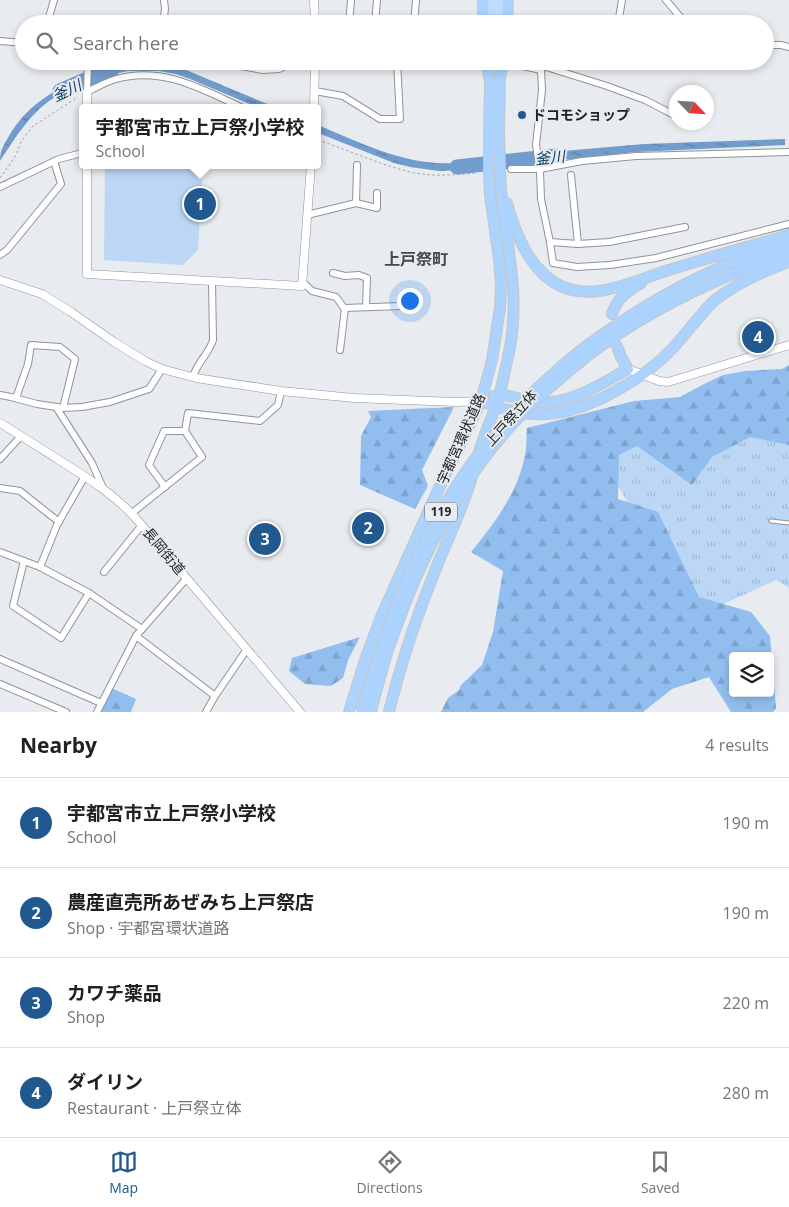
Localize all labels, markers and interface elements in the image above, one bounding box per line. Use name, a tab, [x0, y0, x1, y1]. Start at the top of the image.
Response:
search box	[15, 15, 774, 70]
icon: search	[33, 29, 61, 57]
text: Search here	[73, 30, 179, 56]
water label: 釜川	[49, 74, 86, 105]
north arrow	[669, 85, 714, 130]
popup	[79, 104, 321, 169]
place label: ドコモショップ	[532, 105, 630, 124]
marker: ドコモショップ	[516, 109, 528, 121]
text: 宇都宮市立上戸祭小学校	[95, 114, 305, 140]
text: School	[95, 140, 145, 162]
water label: 釜川	[534, 145, 568, 169]
pin: 1	[184, 185, 216, 223]
district label: 上戸祭町	[384, 248, 448, 270]
your location	[397, 288, 423, 314]
pin: 4	[742, 318, 774, 356]
street label: 上戸祭立体	[480, 385, 541, 450]
street label: 宇都宮環状道路	[432, 390, 489, 487]
road number: 119	[425, 502, 457, 522]
pin: 2	[352, 509, 384, 547]
pin: 3	[249, 520, 281, 558]
street label: 長岡街道	[139, 523, 190, 578]
map controls	[729, 652, 774, 697]
button: layers	[729, 652, 774, 697]
text: Nearby	[20, 731, 97, 759]
text: 4 results	[705, 734, 769, 756]
text: 宇都宮市立上戸祭小学校	[67, 800, 276, 826]
text: 1	[31, 812, 41, 834]
text: 190 m	[723, 812, 769, 834]
text: School	[67, 826, 117, 848]
text: 農産直売所あぜみち上戸祭店	[67, 889, 314, 915]
text: 2	[31, 902, 41, 924]
text: 190 m	[723, 902, 769, 924]
text: Shop · 宇都宮環状道路	[67, 917, 230, 939]
text: カワチ薬品	[67, 980, 162, 1006]
text: 3	[31, 992, 41, 1014]
text: 220 m	[723, 992, 769, 1014]
text: Shop	[67, 1006, 105, 1028]
text: ダイリン	[67, 1069, 143, 1095]
text: 4	[31, 1082, 41, 1104]
text: 280 m	[723, 1082, 769, 1104]
text: Restaurant · 上戸祭立体	[67, 1097, 241, 1119]
tab: Map	[109, 1148, 138, 1197]
tab: Directions	[356, 1148, 423, 1197]
tab: Saved	[641, 1148, 680, 1197]

